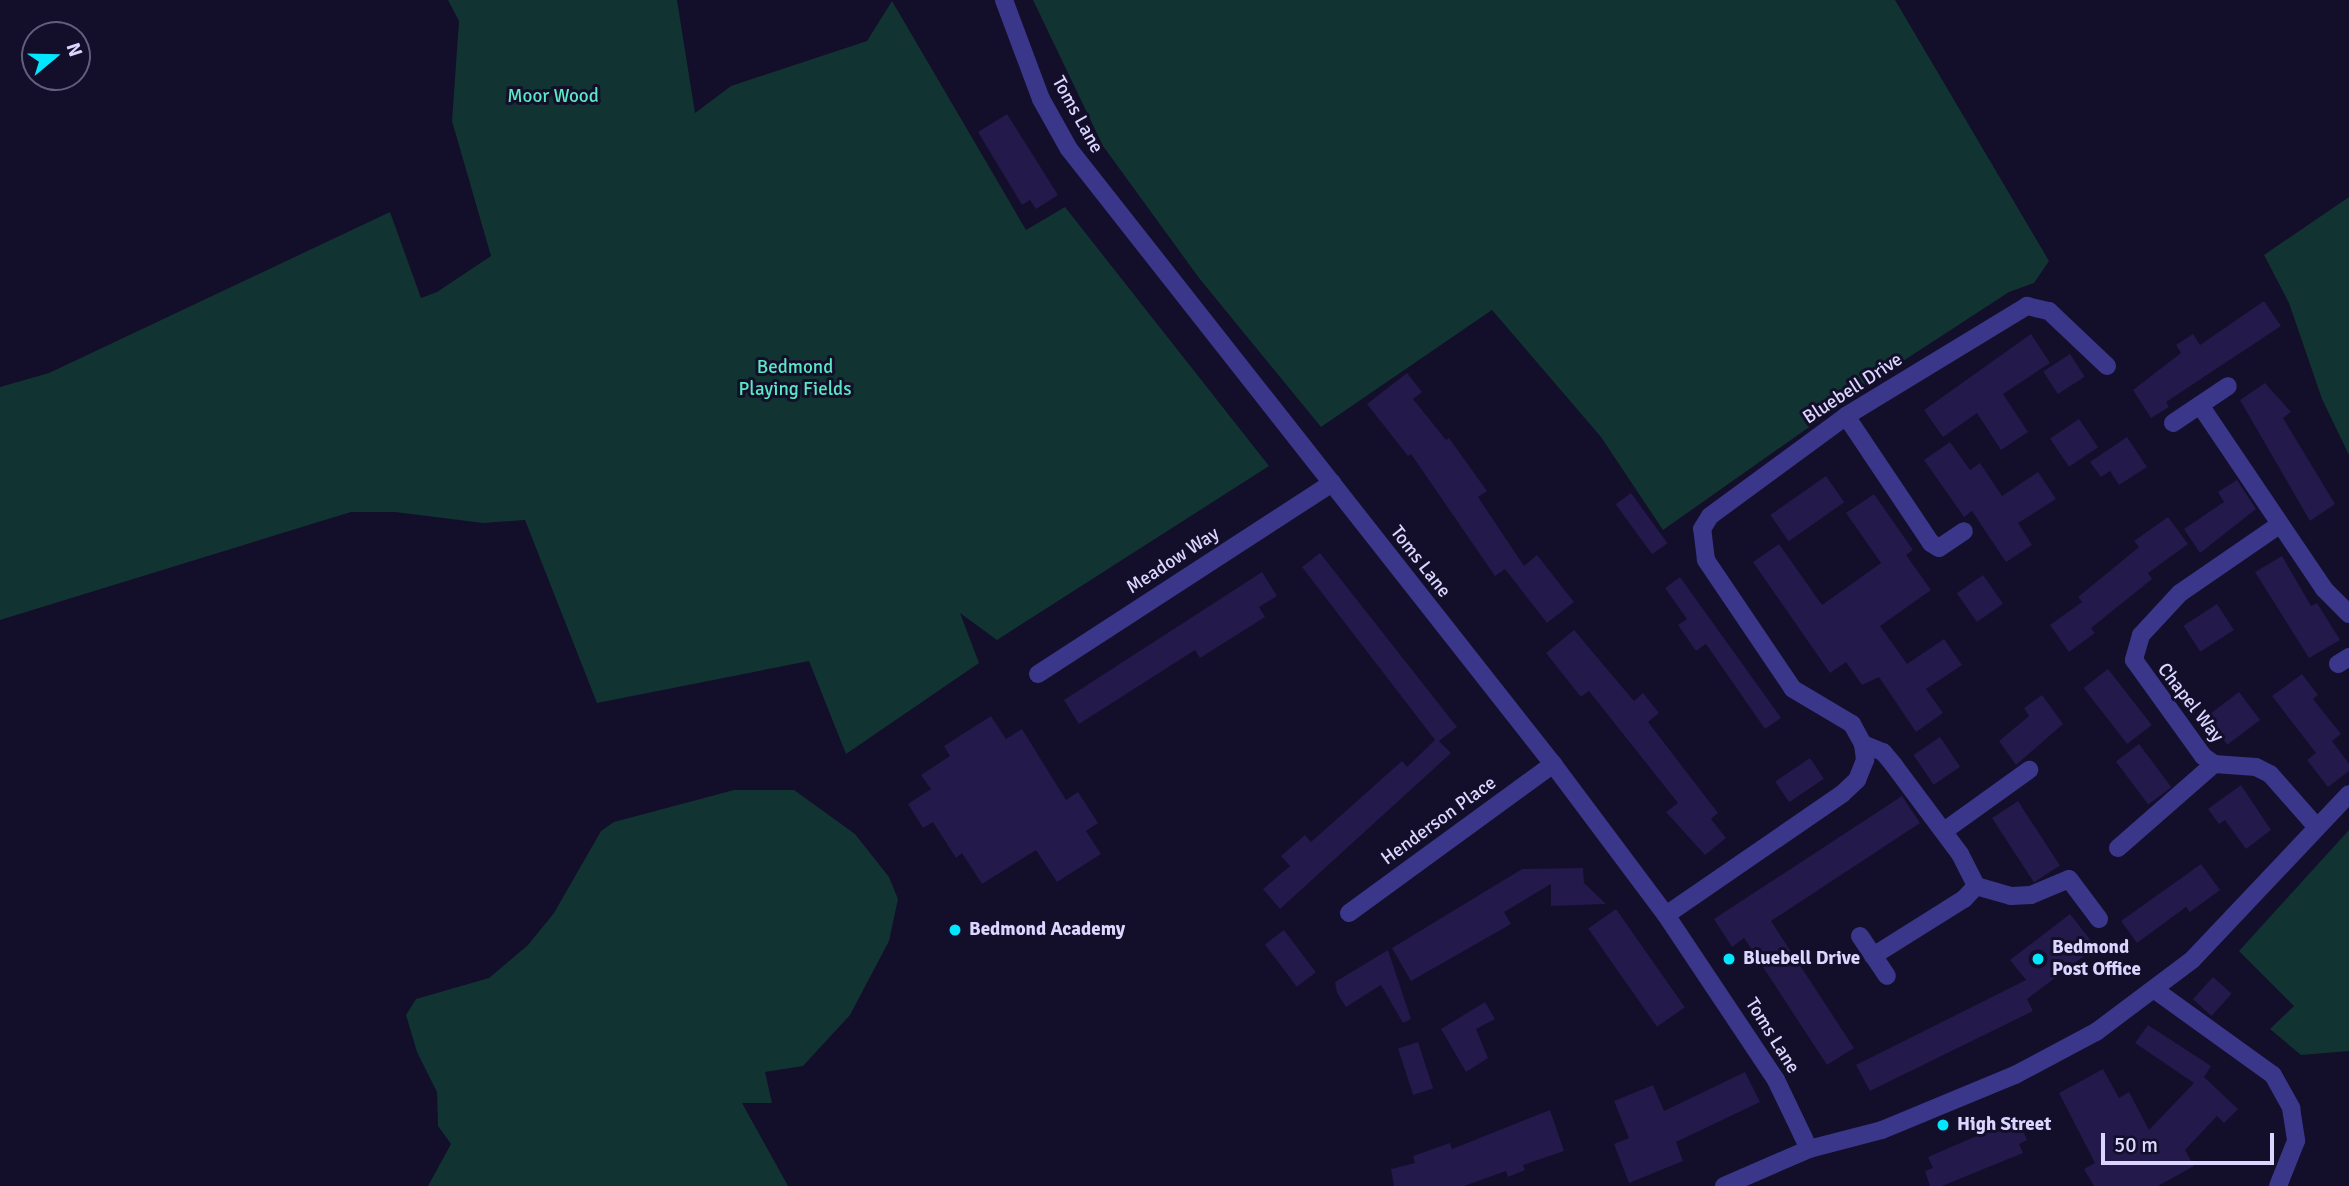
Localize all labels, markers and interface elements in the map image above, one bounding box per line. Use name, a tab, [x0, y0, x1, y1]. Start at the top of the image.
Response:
north arrow	[21, 21, 91, 91]
text: N	[60, 40, 87, 60]
street label: Toms Lane	[1047, 73, 1107, 157]
park label: Moor Wood	[507, 86, 599, 108]
street label: Bluebell Drive	[1799, 348, 1907, 430]
park label: Bedmond Playing Fields	[739, 357, 851, 401]
street label: Toms Lane	[1385, 522, 1455, 602]
street label: Meadow Way	[1122, 523, 1224, 599]
street label: Chapel Way	[2152, 659, 2228, 747]
street label: Henderson Place	[1377, 772, 1501, 870]
place label: Bedmond Academy	[969, 919, 1125, 941]
marker: Bedmond Academy	[947, 922, 963, 938]
place label: Bedmond Post Office	[2052, 937, 2141, 981]
place label: Bluebell Drive	[1743, 948, 1860, 970]
marker: Bluebell Drive	[1721, 951, 1737, 967]
marker: Bedmond Post Office	[2030, 951, 2046, 967]
street label: Toms Lane	[1740, 994, 1804, 1078]
place label: High Street	[1957, 1114, 2051, 1136]
marker: High Street	[1935, 1117, 1951, 1133]
scale bar	[2104, 1120, 2277, 1164]
text: 50 m	[2114, 1132, 2158, 1158]

